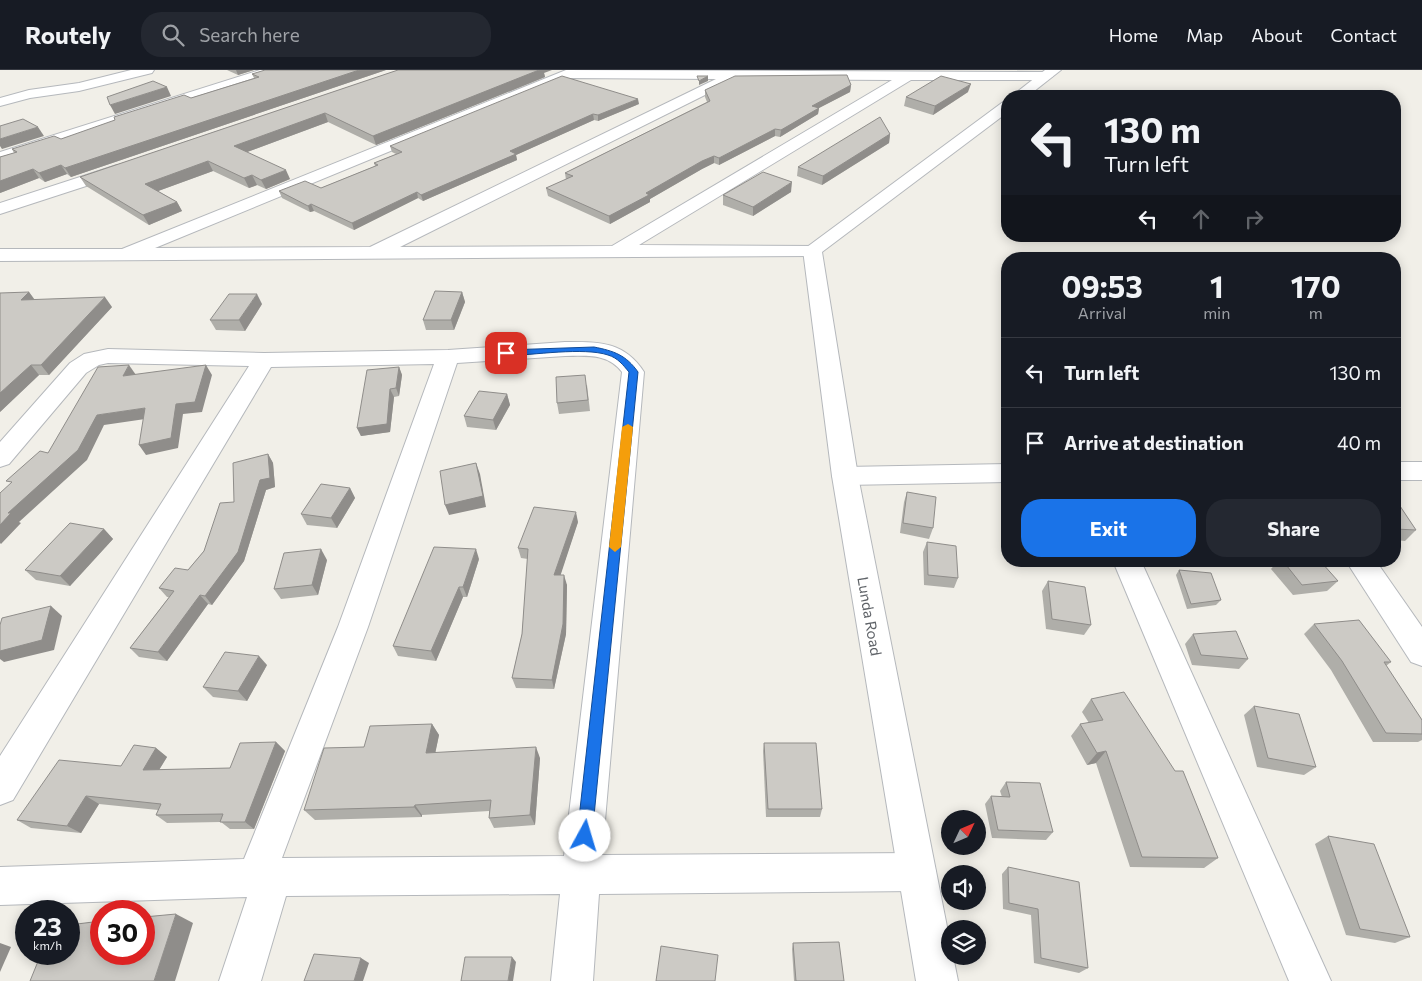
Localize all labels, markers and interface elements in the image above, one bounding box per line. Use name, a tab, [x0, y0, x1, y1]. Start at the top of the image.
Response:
search box	[141, 12, 491, 57]
text: Routely	[25, 20, 111, 49]
icon: search	[159, 21, 187, 49]
text: Search here	[199, 23, 300, 46]
text: Home	[1109, 24, 1158, 46]
text: Map	[1186, 24, 1223, 46]
text: About	[1251, 24, 1303, 46]
text: Contact	[1331, 24, 1397, 46]
text: 130 m	[1104, 107, 1201, 150]
icon: left	[1021, 110, 1086, 175]
text: Turn left	[1104, 150, 1189, 177]
icon: left	[1134, 205, 1162, 233]
icon: ahead	[1187, 205, 1215, 233]
icon: right	[1240, 205, 1268, 233]
text: 09:53	[1061, 267, 1143, 304]
text: 1	[1210, 267, 1224, 304]
text: 170	[1291, 267, 1341, 304]
text: Arrival	[1078, 303, 1126, 322]
text: min	[1203, 303, 1230, 322]
text: m	[1309, 303, 1323, 322]
pin	[485, 332, 527, 374]
icon: arrive	[492, 339, 520, 367]
icon: left	[1021, 359, 1049, 387]
text: Turn left	[1064, 361, 1139, 384]
text: 130 m	[1329, 361, 1381, 384]
icon: arrive	[1021, 429, 1049, 457]
text: Arrive at destination	[1064, 431, 1244, 454]
text: 40 m	[1337, 431, 1381, 454]
button: Exit	[1021, 499, 1196, 557]
button: Share	[1206, 499, 1381, 557]
street label: Lunda Road	[854, 575, 886, 657]
position arrow	[558, 809, 610, 861]
north arrow	[941, 810, 986, 855]
map controls	[941, 810, 986, 965]
button: sound	[941, 865, 986, 910]
speed limit sign: 30	[90, 900, 155, 965]
text: 23	[33, 911, 62, 941]
button: layers	[941, 920, 986, 965]
text: km/h	[33, 938, 62, 952]

